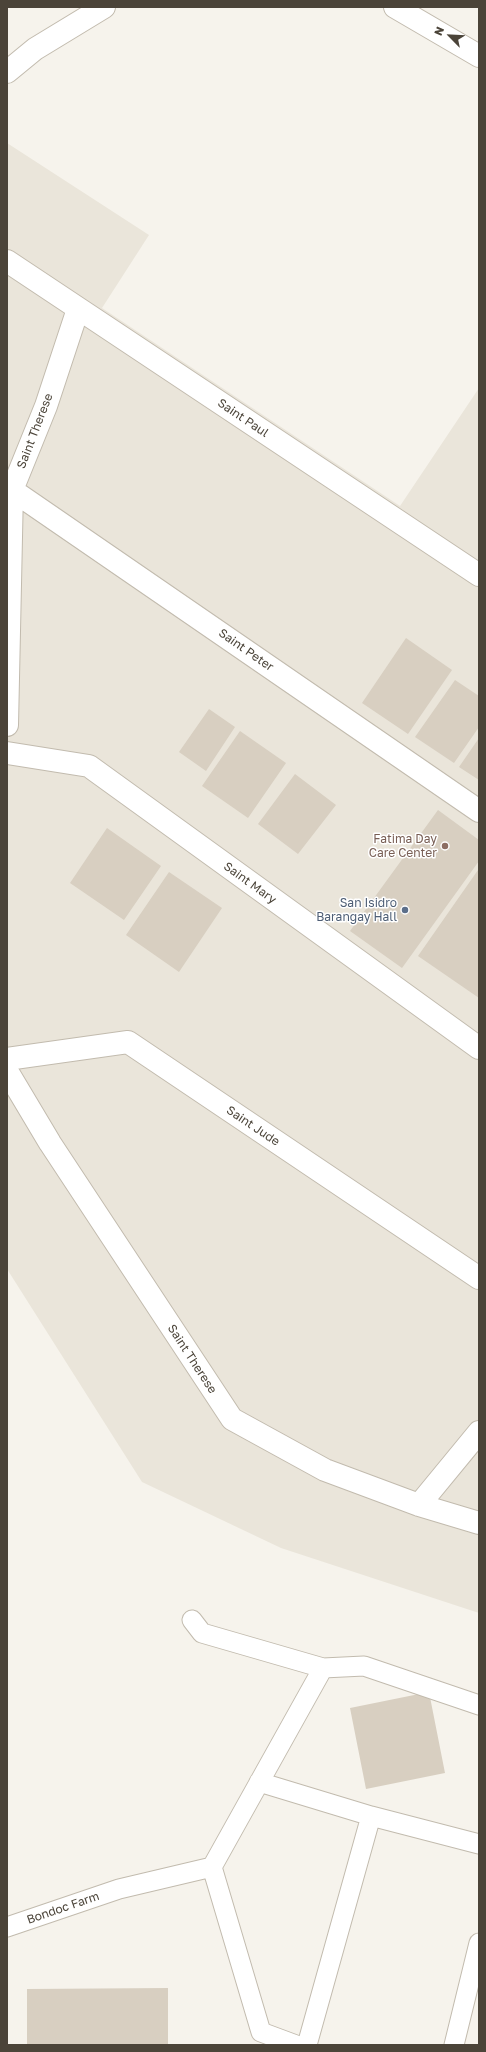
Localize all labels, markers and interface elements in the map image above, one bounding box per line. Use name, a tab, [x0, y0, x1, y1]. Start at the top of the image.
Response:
north arrow	[430, 16, 470, 56]
text: N	[431, 24, 446, 37]
street label: Saint Therese	[14, 391, 56, 471]
street label: Saint Paul	[215, 396, 271, 440]
street label: Saint Peter	[216, 626, 276, 674]
place label: Fatima Day Care Center	[369, 832, 437, 860]
marker: Fatima Day Care Center	[440, 841, 450, 851]
street label: Saint Mary	[221, 859, 279, 907]
place label: San Isidro Barangay Hall	[316, 896, 397, 924]
marker: San Isidro Barangay Hall	[400, 905, 410, 915]
street label: Saint Jude	[224, 1103, 282, 1149]
street label: Saint Therese	[164, 1322, 220, 1396]
street label: Bondoc Farm	[25, 1889, 101, 1927]

